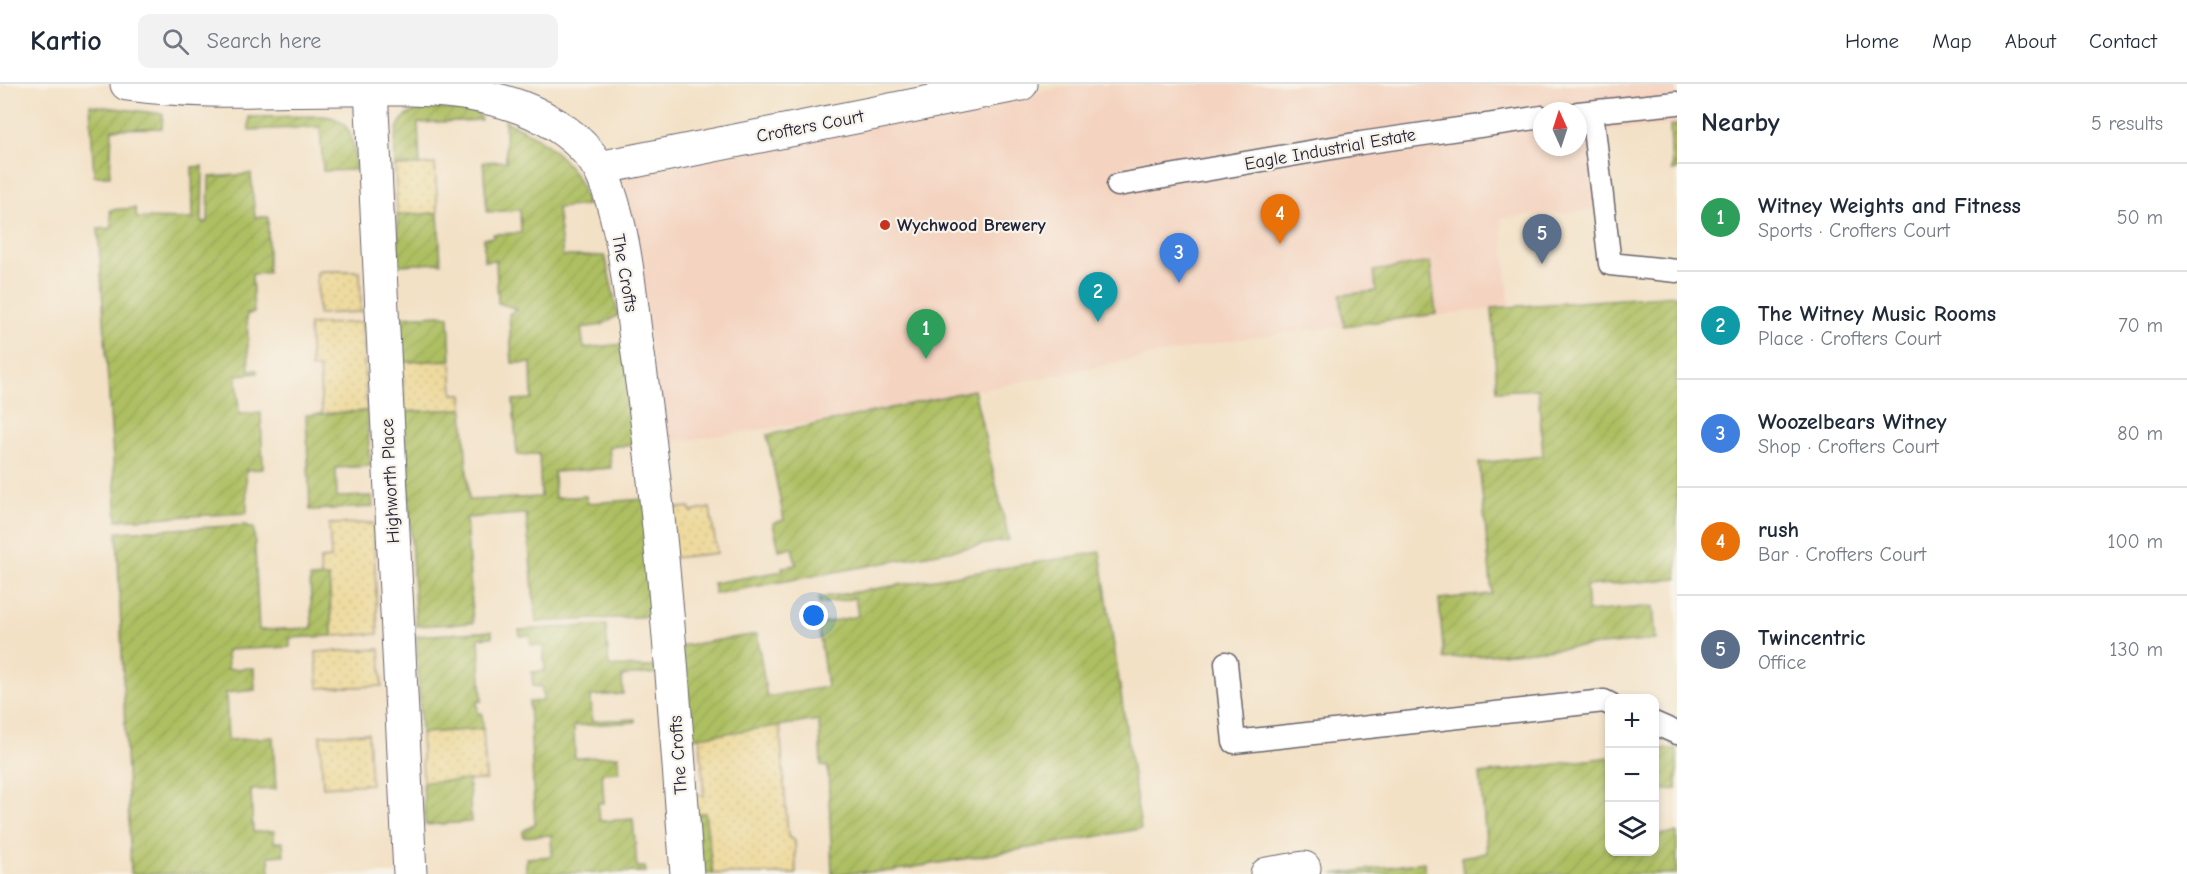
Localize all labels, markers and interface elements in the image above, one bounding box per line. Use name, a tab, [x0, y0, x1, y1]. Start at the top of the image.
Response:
search box	[138, 14, 558, 68]
text: Kartio	[30, 25, 102, 57]
icon: search	[159, 25, 192, 58]
text: Search here	[207, 28, 321, 54]
text: Home	[1845, 29, 1899, 53]
text: Map	[1932, 29, 1972, 53]
text: About	[2005, 29, 2056, 53]
text: Contact	[2089, 29, 2157, 53]
north arrow	[1533, 102, 1587, 156]
street label: Crofters Court	[755, 106, 866, 147]
text: Nearby	[1701, 108, 1780, 138]
text: 5 results	[2091, 112, 2163, 135]
street label: Eagle Industrial Estate	[1243, 124, 1417, 175]
text: Witney Weights and Fitness	[1758, 193, 2021, 219]
pin: 4	[1260, 194, 1300, 244]
text: 1	[1717, 206, 1724, 229]
text: 50 m	[2117, 206, 2163, 229]
pin: 5	[1522, 214, 1562, 264]
place label: Wychwood Brewery	[897, 215, 1047, 236]
marker: Wychwood Brewery	[878, 218, 892, 232]
text: Sports · Crofters Court	[1758, 219, 1950, 242]
street label: The Crofts	[607, 232, 642, 314]
pin: 3	[1160, 234, 1198, 283]
pin: 2	[1078, 272, 1118, 322]
text: The Witney Music Rooms	[1758, 301, 1996, 327]
pin: 1	[906, 310, 946, 359]
text: 2	[1716, 314, 1725, 337]
text: 70 m	[2118, 314, 2163, 337]
text: Place · Crofters Court	[1758, 327, 1941, 350]
text: Woozelbears Witney	[1758, 409, 1947, 435]
street label: Highworth Place	[377, 418, 404, 544]
text: 3	[1716, 422, 1725, 445]
text: 80 m	[2117, 422, 2163, 445]
text: Shop · Crofters Court	[1758, 435, 1939, 458]
text: rush	[1758, 517, 1799, 543]
text: 4	[1716, 530, 1725, 553]
text: 100 m	[2108, 530, 2163, 553]
text: Bar · Crofters Court	[1758, 543, 1926, 566]
your location	[799, 601, 828, 630]
text: Twincentric	[1758, 625, 1865, 651]
text: 5	[1715, 638, 1726, 661]
text: 130 m	[2110, 638, 2163, 661]
text: Office	[1758, 651, 1806, 674]
map controls	[1605, 694, 1659, 856]
button: +	[1605, 694, 1659, 748]
street label: The Crofts	[665, 715, 692, 795]
button: −	[1605, 748, 1659, 802]
button: layers	[1605, 802, 1659, 856]

